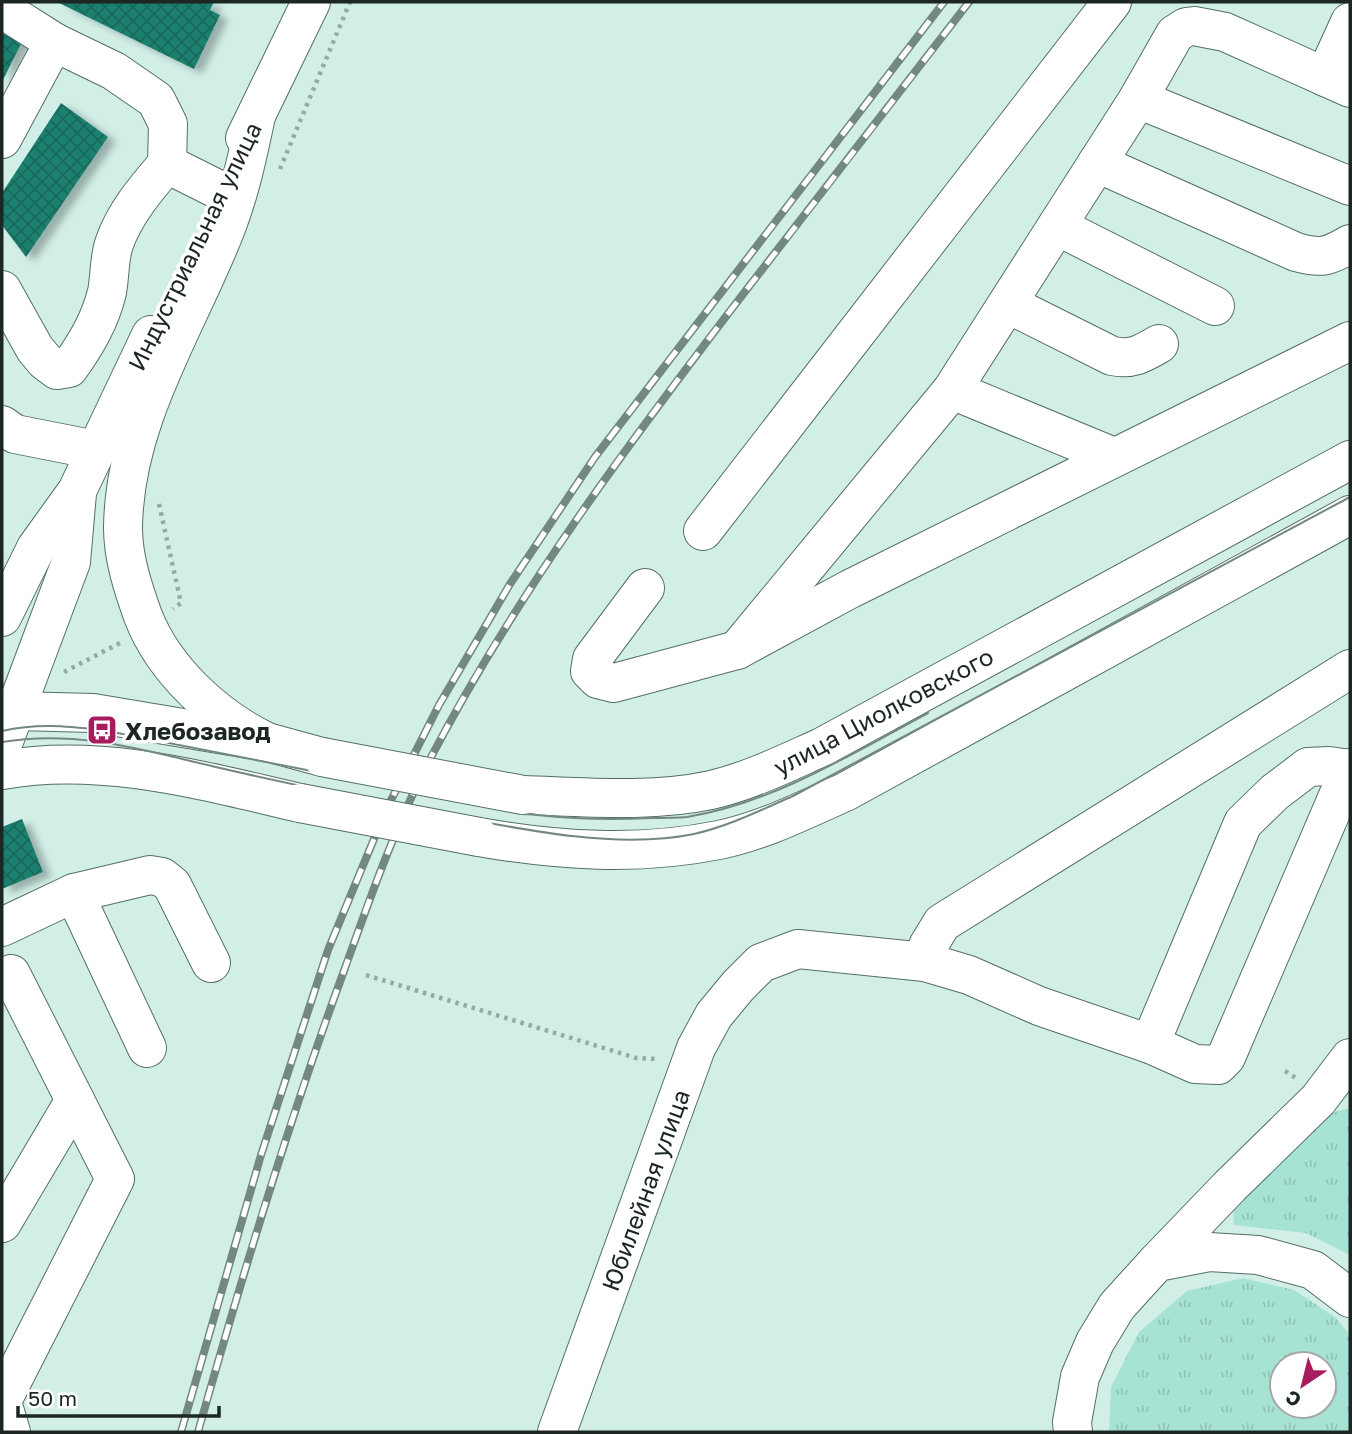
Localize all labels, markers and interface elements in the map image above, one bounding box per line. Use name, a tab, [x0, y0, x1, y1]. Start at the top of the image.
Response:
street label: Индустриальная улица	[121, 117, 267, 375]
street label: улица Циолковского	[768, 641, 998, 781]
bus stop icon: Хлебозавод	[85, 713, 119, 747]
place label: Хлебозавод	[125, 716, 271, 745]
street label: Юбилейная улица	[595, 1085, 695, 1295]
north arrow	[1268, 1350, 1338, 1420]
scale bar	[18, 1374, 219, 1418]
text: 50 m	[28, 1385, 77, 1411]
text: С	[1281, 1386, 1305, 1413]

